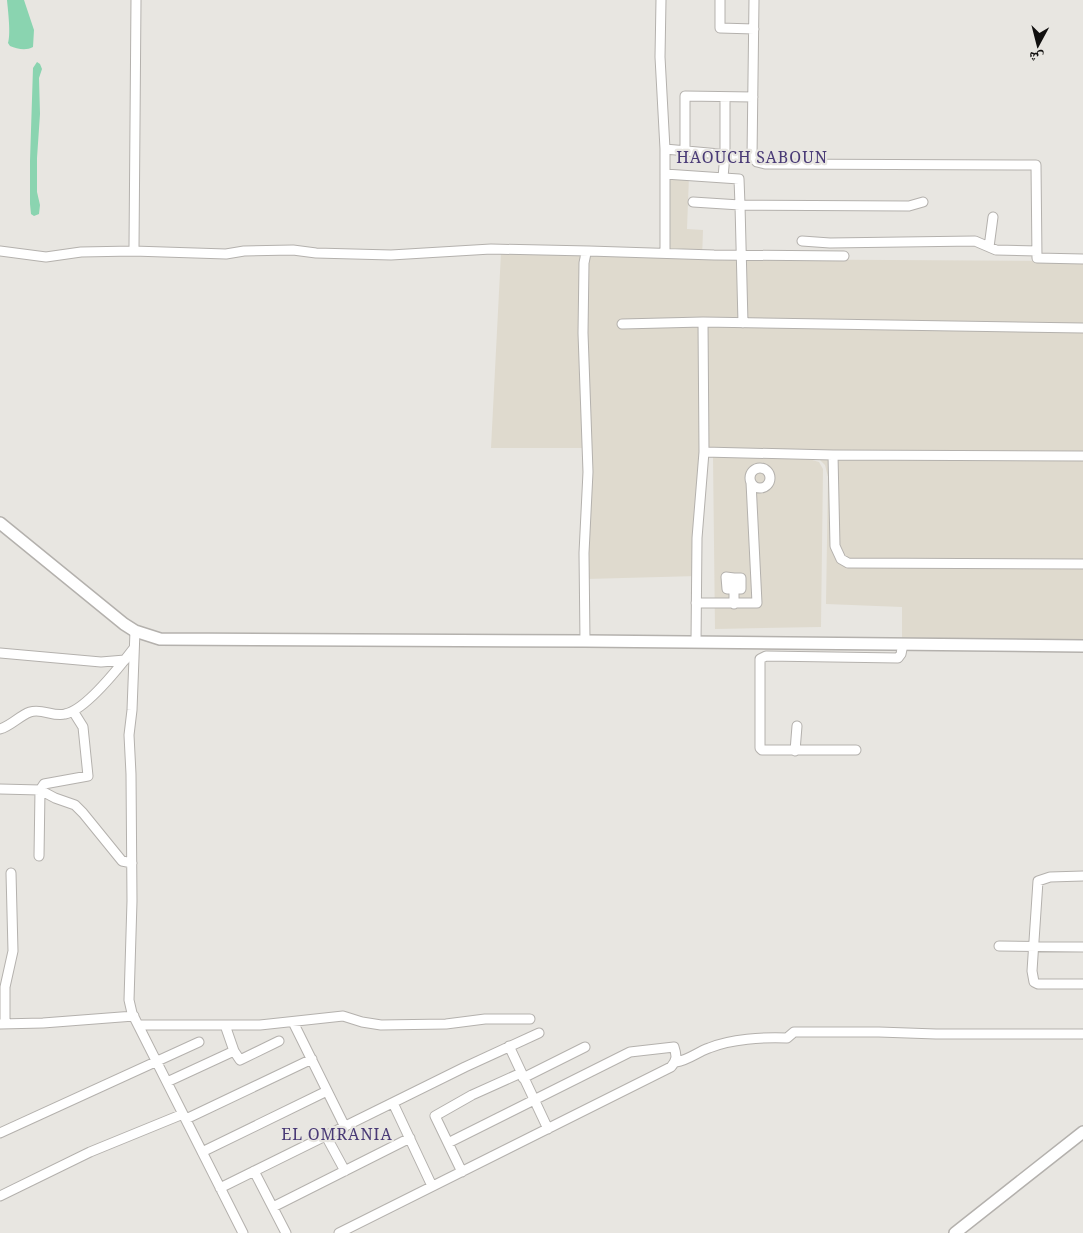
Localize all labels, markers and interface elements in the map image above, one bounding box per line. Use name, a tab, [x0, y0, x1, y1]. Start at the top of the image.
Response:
north arrow	[1013, 20, 1063, 70]
text: ش	[1028, 43, 1045, 69]
district label: HAOUCH SABOUN	[676, 146, 828, 173]
district label: EL OMRANIA	[281, 1123, 393, 1150]

